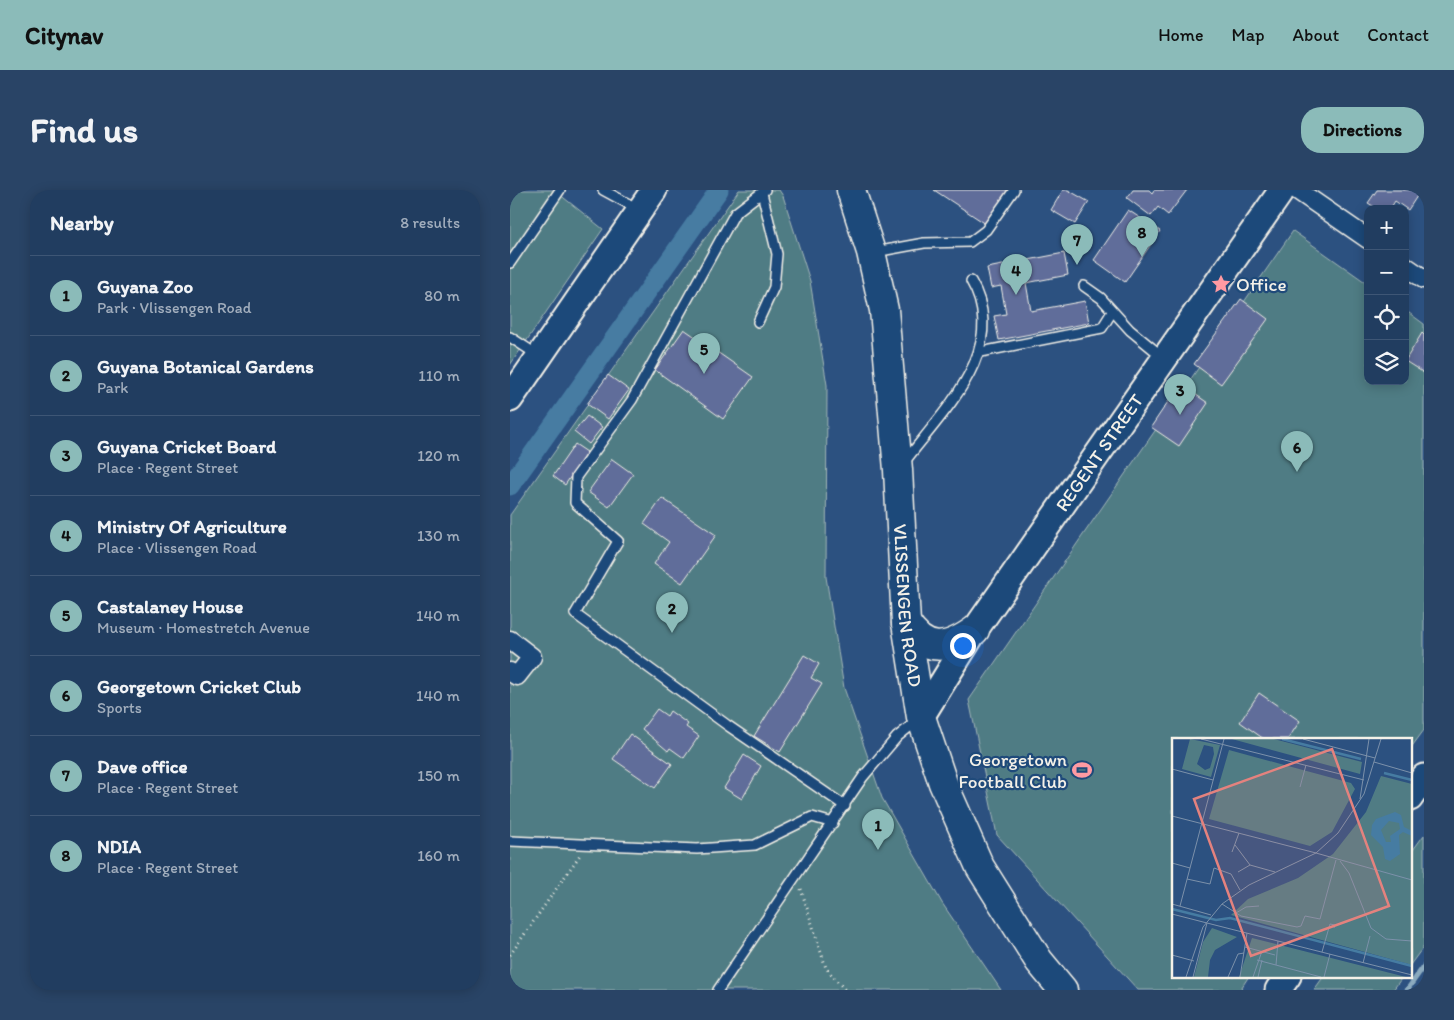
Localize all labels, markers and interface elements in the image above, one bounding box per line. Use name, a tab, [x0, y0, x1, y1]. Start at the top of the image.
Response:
text: Citynav	[25, 21, 103, 50]
text: Home	[1158, 24, 1204, 46]
text: Map	[1232, 24, 1265, 46]
text: About	[1293, 24, 1339, 46]
text: Contact	[1367, 24, 1429, 46]
button: Directions	[1301, 107, 1424, 153]
text: Find us	[30, 109, 138, 151]
map controls	[1364, 205, 1409, 385]
button: +	[1364, 205, 1409, 250]
text: Nearby	[50, 210, 114, 235]
text: 8 results	[400, 213, 460, 232]
pin: 8	[1126, 216, 1158, 257]
pin: 7	[1061, 224, 1093, 265]
button: −	[1364, 250, 1409, 295]
pin: 4	[1000, 254, 1032, 295]
place icon: Office	[1210, 273, 1232, 295]
place label: Office	[1236, 273, 1286, 296]
text: Guyana Zoo	[97, 275, 193, 298]
text: 1	[62, 286, 70, 305]
text: 80 m	[424, 286, 460, 305]
button: locate	[1364, 295, 1409, 340]
text: Park · Vlissengen Road	[97, 298, 252, 317]
pin: 5	[688, 333, 720, 374]
button: layers	[1364, 340, 1409, 385]
text: Guyana Botanical Gardens	[97, 355, 314, 378]
text: 2	[62, 366, 70, 385]
text: 110 m	[418, 366, 460, 385]
pin: 3	[1164, 374, 1196, 415]
text: Park	[97, 378, 128, 397]
street label: REGENT STREET	[1050, 389, 1148, 516]
pin: 6	[1281, 431, 1313, 472]
text: Guyana Cricket Board	[97, 435, 276, 458]
text: 3	[62, 446, 70, 465]
text: 120 m	[417, 446, 460, 465]
text: Place · Regent Street	[97, 458, 238, 477]
text: Ministry Of Agriculture	[97, 515, 287, 538]
street label: VLISSENGEN ROAD	[889, 523, 928, 689]
text: 4	[61, 526, 71, 545]
text: 130 m	[417, 526, 460, 545]
text: Place · Vlissengen Road	[97, 538, 257, 557]
pin: 2	[656, 592, 688, 633]
text: Castalaney House	[97, 595, 243, 618]
text: 5	[62, 606, 70, 625]
text: 140 m	[416, 606, 460, 625]
text: Museum · Homestretch Avenue	[97, 618, 310, 637]
your location	[950, 633, 976, 659]
text: Georgetown Cricket Club	[97, 675, 301, 698]
text: 6	[62, 686, 70, 705]
text: 140 m	[416, 686, 460, 705]
text: Sports	[97, 698, 142, 717]
inset map	[1172, 738, 1412, 978]
place label: Georgetown Football Club	[959, 748, 1067, 793]
text: Dave office	[97, 755, 188, 778]
sports icon: Georgetown Football Club	[1071, 759, 1093, 781]
text: 7	[62, 766, 70, 785]
text: 150 m	[417, 766, 460, 785]
text: Place · Regent Street	[97, 778, 238, 797]
pin: 1	[862, 809, 894, 850]
text: NDIA	[97, 835, 141, 858]
text: 8	[62, 846, 70, 865]
text: 160 m	[417, 846, 460, 865]
text: Place · Regent Street	[97, 858, 238, 877]

